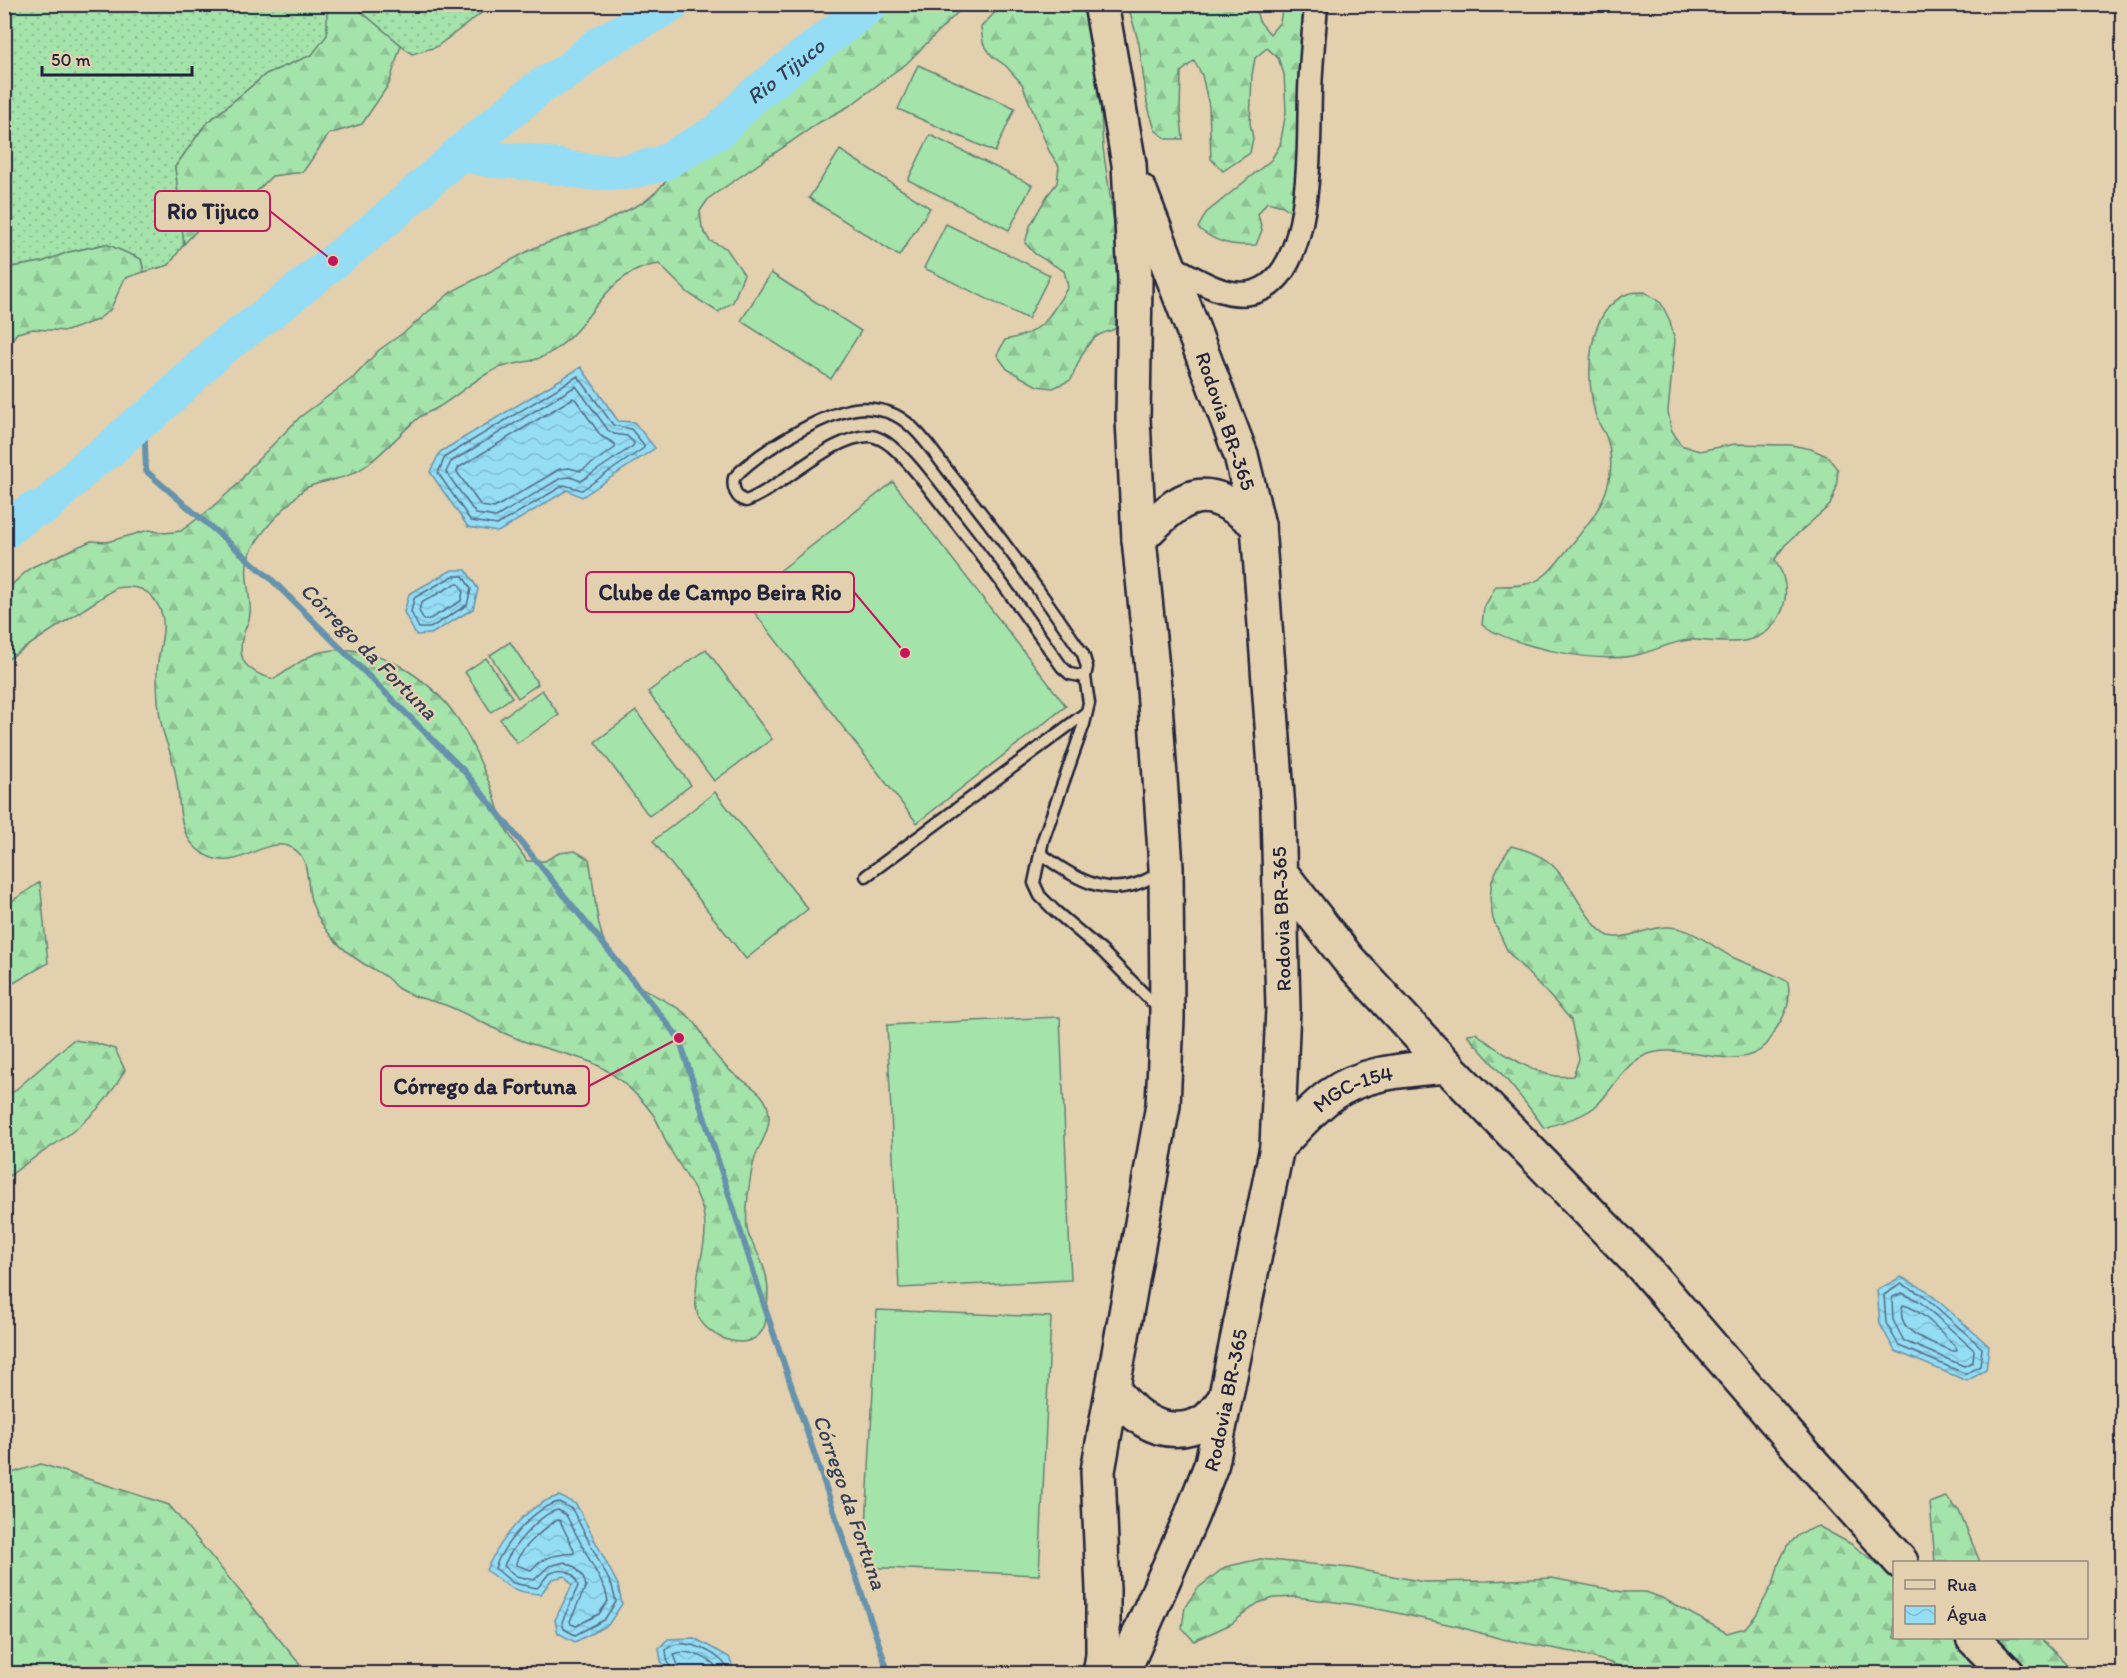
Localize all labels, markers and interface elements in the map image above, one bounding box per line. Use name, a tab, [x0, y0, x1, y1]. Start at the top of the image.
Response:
water label: Rio Tijuco	[741, 31, 830, 110]
scale bar	[42, 39, 192, 77]
text: 50 m	[51, 49, 91, 71]
callout: Rio Tijuco	[155, 191, 270, 231]
text: Rio Tijuco	[167, 198, 259, 225]
street label: Rodovia BR-365	[1191, 348, 1261, 494]
callout: Clube de Campo Beira Rio	[586, 572, 854, 612]
water label: Córrego da Fortuna	[295, 577, 444, 726]
text: Clube de Campo Beira Rio	[598, 579, 842, 606]
street label: Rodovia BR-365	[1266, 846, 1296, 992]
street label: MGC-154	[1307, 1060, 1395, 1117]
callout: Córrego da Fortuna	[381, 1066, 589, 1106]
text: Córrego da Fortuna	[393, 1073, 577, 1100]
street label: Rodovia BR-365	[1197, 1326, 1252, 1475]
water label: Córrego da Fortuna	[807, 1411, 893, 1594]
legend	[1893, 1561, 2088, 1639]
text: Rua	[1947, 1574, 1977, 1596]
text: Água	[1947, 1604, 1987, 1626]

